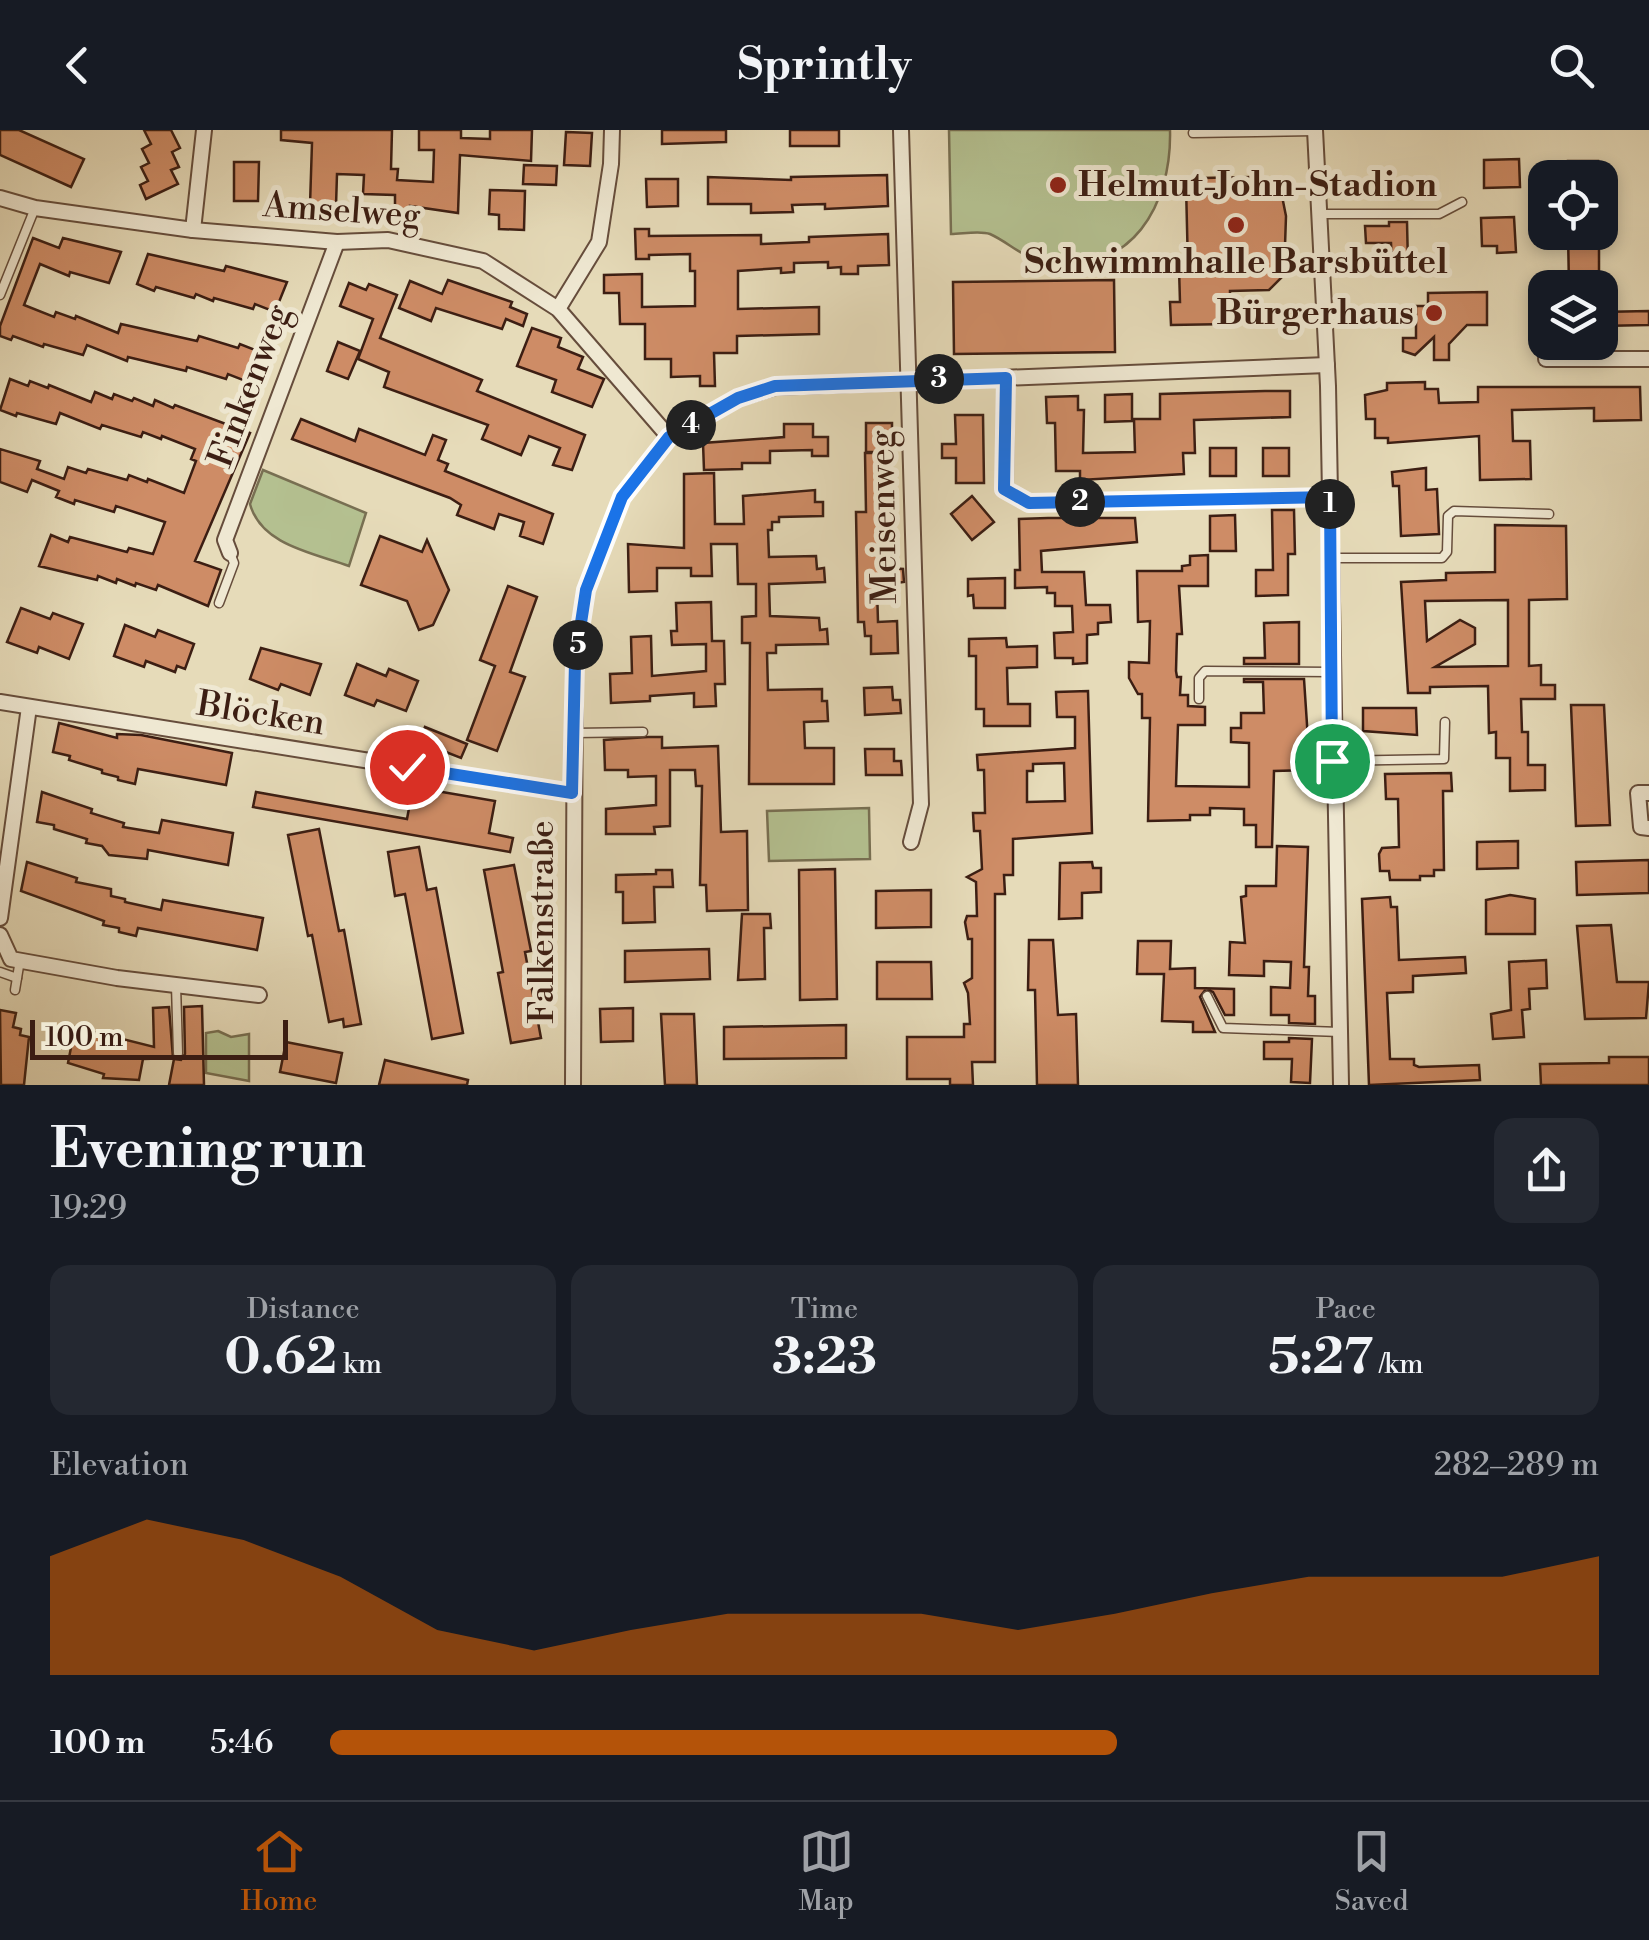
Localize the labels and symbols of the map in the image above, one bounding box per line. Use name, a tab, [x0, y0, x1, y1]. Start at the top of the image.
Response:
place label: Helmut-John-Stadion	[1078, 164, 1437, 207]
marker: Helmut-John-Stadion	[1047, 174, 1069, 196]
street label: Amselweg	[261, 184, 422, 238]
marker: Schwimmhalle Barsbüttel	[1225, 214, 1247, 236]
place label: Schwimmhalle Barsbüttel	[1024, 241, 1448, 284]
place label: Bürgerhaus	[1216, 292, 1414, 335]
street label: Finkenweg	[199, 298, 301, 474]
marker: Bürgerhaus	[1423, 302, 1445, 324]
pin: 3	[914, 354, 964, 404]
pin: 4	[666, 400, 716, 450]
street label: Meisenweg	[861, 430, 907, 604]
pin: 2	[1055, 477, 1105, 527]
pin: 1	[1305, 479, 1355, 529]
pin: 5	[553, 620, 603, 670]
street label: Blöcken	[193, 683, 328, 745]
pin	[1290, 719, 1375, 804]
pin	[365, 725, 450, 810]
street label: Falkenstraße	[521, 820, 564, 1024]
scale bar	[30, 1015, 288, 1060]

